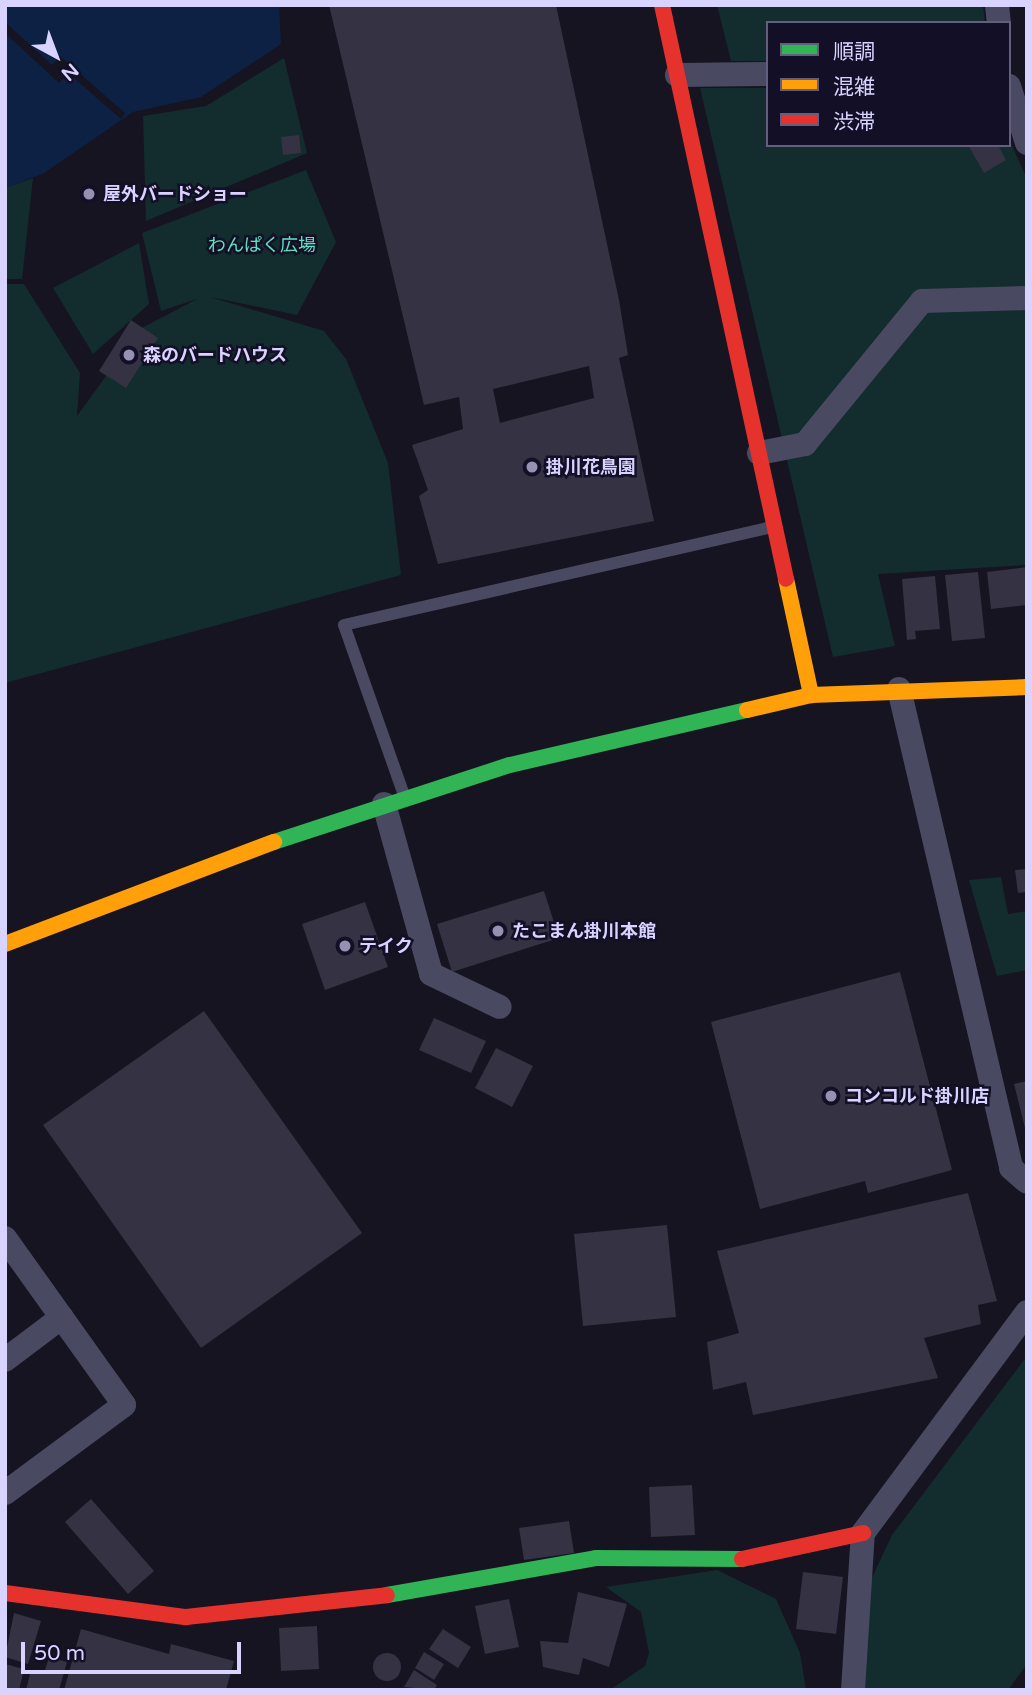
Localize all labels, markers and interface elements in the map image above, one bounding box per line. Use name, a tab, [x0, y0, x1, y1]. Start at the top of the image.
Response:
north arrow	[21, 21, 91, 91]
legend	[766, 21, 1011, 147]
text: 順調	[833, 40, 875, 65]
text: N	[57, 59, 83, 85]
text: 混雑	[833, 75, 875, 100]
text: 渋滞	[833, 110, 875, 135]
place label: 屋外バードショー	[103, 183, 247, 205]
marker: 屋外バードショー	[81, 186, 97, 202]
park label: わんぱく広場	[208, 234, 316, 256]
place label: 森のバードハウス	[143, 344, 287, 366]
marker: 森のバードハウス	[121, 347, 137, 363]
place label: 掛川花鳥園	[546, 456, 636, 478]
marker: 掛川花鳥園	[524, 459, 540, 475]
place label: たこまん掛川本館	[512, 920, 656, 942]
marker: たこまん掛川本館	[490, 923, 506, 939]
place label: テイク	[359, 935, 413, 957]
marker: テイク	[337, 938, 353, 954]
place label: コンコルド掛川店	[845, 1085, 989, 1107]
marker: コンコルド掛川店	[823, 1088, 839, 1104]
scale bar	[24, 1628, 245, 1672]
text: 50 m	[34, 1641, 85, 1666]

